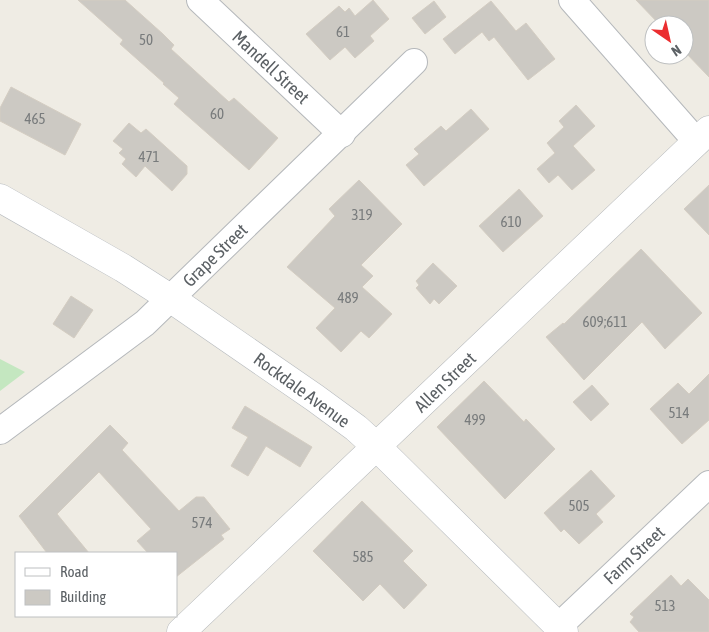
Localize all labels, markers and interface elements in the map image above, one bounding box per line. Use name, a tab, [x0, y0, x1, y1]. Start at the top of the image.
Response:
north arrow	[644, 15, 694, 65]
house number: 61	[336, 23, 350, 40]
street label: Mandell Street	[228, 26, 314, 108]
house number: 50	[139, 31, 153, 48]
text: N	[668, 42, 684, 60]
house number: 60	[210, 105, 224, 122]
house number: 465	[24, 110, 46, 127]
house number: 471	[138, 148, 160, 165]
house number: 319	[351, 206, 373, 223]
house number: 610	[500, 213, 522, 230]
street label: Grape Street	[178, 219, 252, 291]
house number: 489	[337, 289, 359, 306]
house number: 609;611	[583, 313, 627, 330]
street label: Rockdale Avenue	[250, 348, 354, 432]
street label: Allen Street	[410, 348, 480, 416]
house number: 514	[668, 404, 690, 421]
house number: 499	[464, 411, 486, 428]
house number: 505	[568, 497, 590, 514]
house number: 574	[191, 514, 213, 531]
street label: Farm Street	[599, 522, 669, 588]
house number: 585	[352, 548, 374, 565]
legend	[15, 552, 178, 617]
text: Road	[60, 563, 89, 580]
text: Building	[60, 588, 106, 605]
house number: 513	[654, 597, 676, 614]

